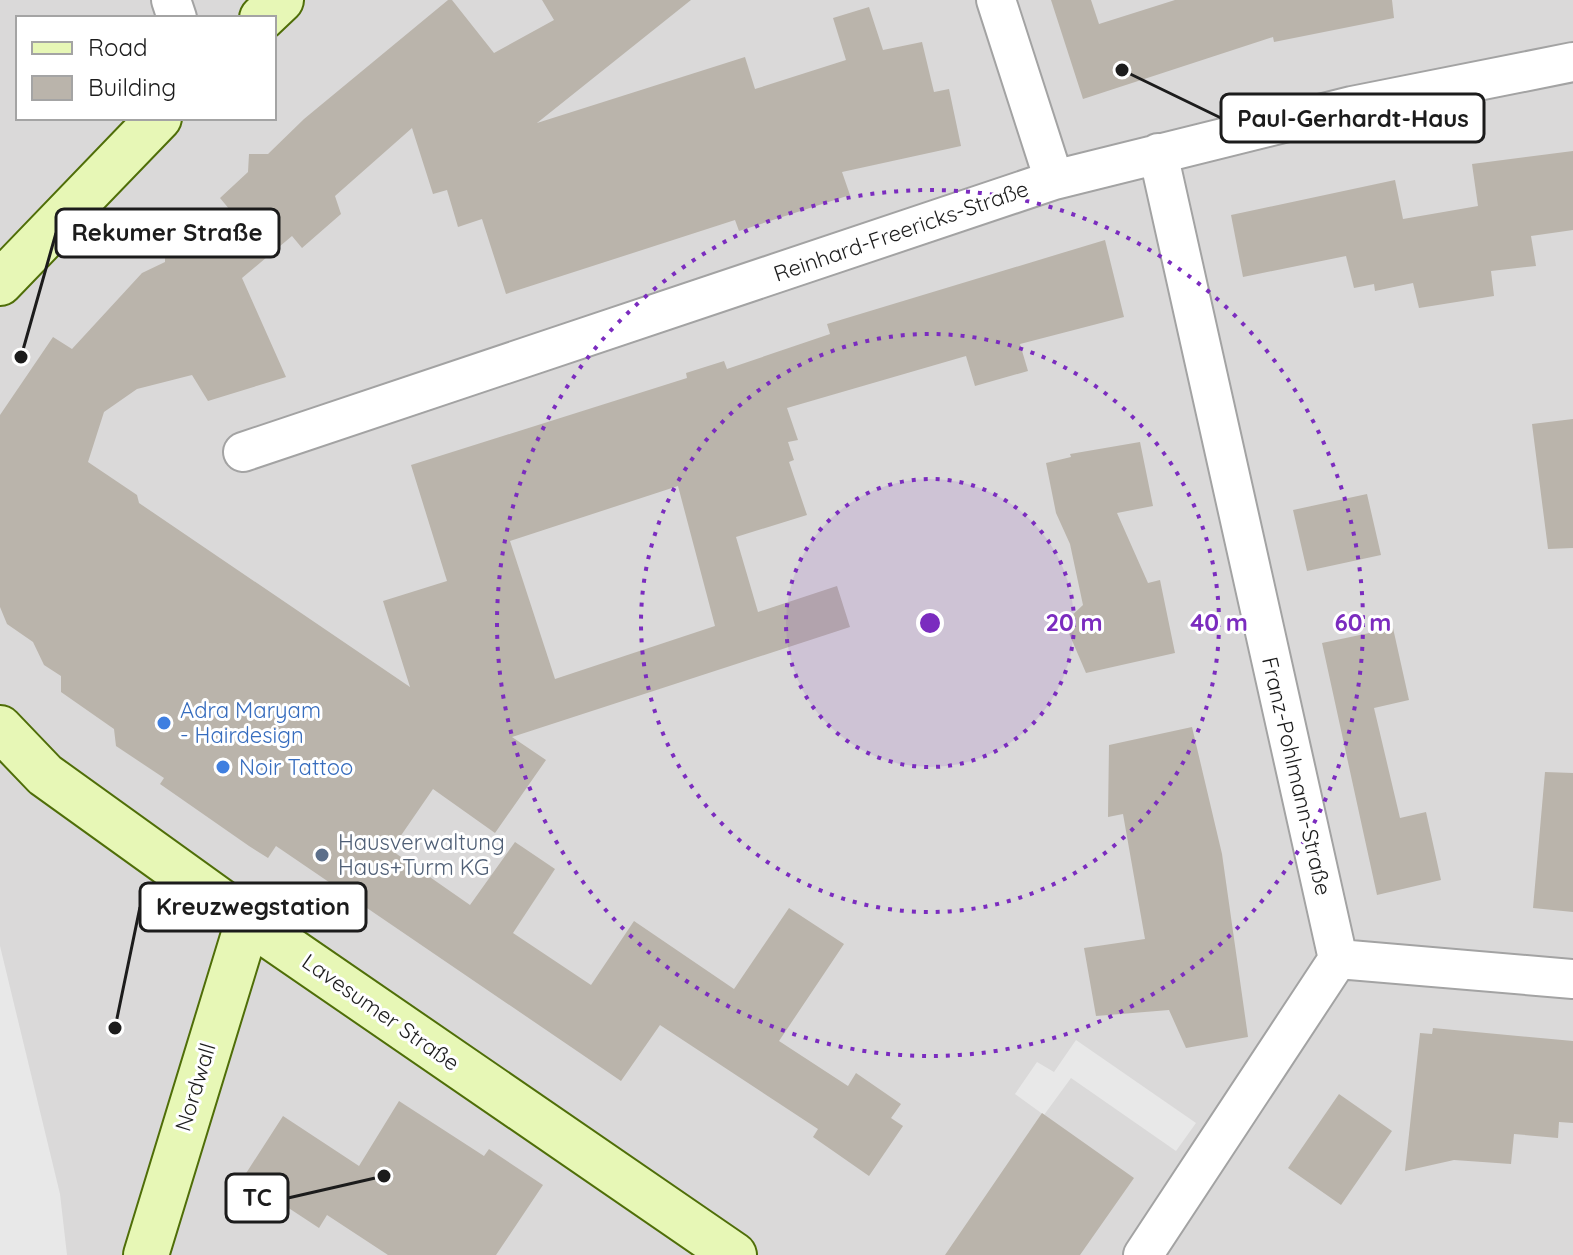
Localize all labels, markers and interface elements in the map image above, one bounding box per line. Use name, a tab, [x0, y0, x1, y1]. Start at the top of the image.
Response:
legend	[16, 16, 276, 120]
text: Road	[88, 32, 148, 62]
text: Building	[88, 72, 176, 102]
callout: Paul-Gerhardt-Haus	[1221, 94, 1484, 142]
text: Paul-Gerhardt-Haus	[1237, 103, 1469, 133]
street label: Reinhard-Freericks-Straße	[770, 174, 1032, 288]
callout: Rekumer Straße	[56, 209, 279, 257]
text: Rekumer Straße	[71, 217, 263, 247]
text: 20 m	[1045, 607, 1103, 637]
text: 40 m	[1190, 607, 1248, 637]
text: 60 m	[1335, 607, 1391, 637]
centre of rings	[916, 609, 944, 637]
street label: Franz-Pohlmann-Straße	[1256, 654, 1338, 898]
place label: Adra Maryam - Hairdesign	[180, 696, 321, 749]
marker: Adra Maryam - Hairdesign	[155, 714, 173, 732]
place label: Noir Tattoo	[239, 753, 353, 781]
marker: Noir Tattoo	[214, 758, 232, 776]
place label: Hausverwaltung Haus+Turm KG	[338, 828, 505, 881]
marker: Hausverwaltung Haus+Turm KG	[313, 846, 331, 864]
callout: Kreuzwegstation	[140, 883, 366, 931]
text: Kreuzwegstation	[156, 891, 350, 921]
street label: Lavesumer Straße	[297, 947, 465, 1077]
street label: Nordwall	[168, 1040, 222, 1134]
callout: TC	[226, 1174, 288, 1222]
text: TC	[242, 1182, 272, 1212]

